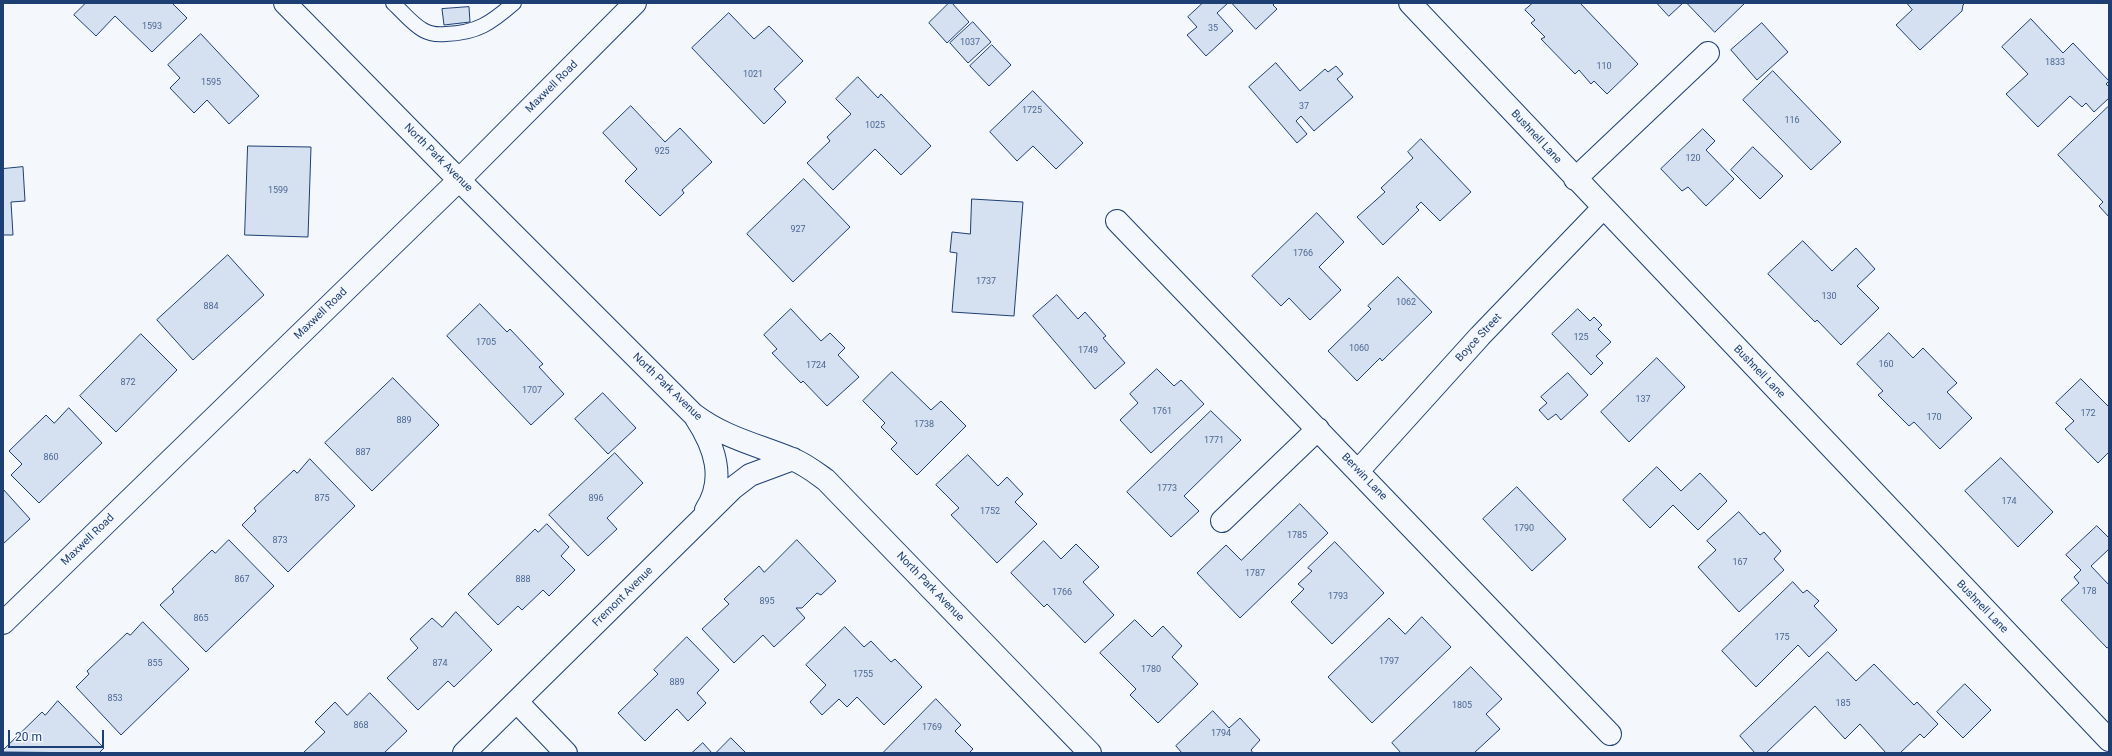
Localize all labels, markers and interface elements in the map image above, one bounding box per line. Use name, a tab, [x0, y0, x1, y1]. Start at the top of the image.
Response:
house number: 1593	[142, 22, 162, 32]
house number: 35	[1208, 24, 1218, 34]
house number: 1037	[960, 38, 980, 48]
street label: Maxwell Road	[523, 58, 581, 116]
house number: 1833	[2045, 58, 2065, 68]
house number: 110	[1596, 62, 1612, 72]
house number: 1021	[743, 70, 763, 80]
house number: 1595	[201, 78, 221, 88]
house number: 37	[1299, 102, 1309, 112]
house number: 1725	[1022, 106, 1042, 116]
street label: Bushnell Lane	[1508, 107, 1564, 167]
house number: 116	[1784, 116, 1800, 126]
street label: North Park Avenue	[401, 121, 475, 195]
house number: 1025	[865, 121, 885, 131]
house number: 925	[654, 147, 670, 157]
house number: 120	[1685, 154, 1701, 164]
house number: 1599	[268, 186, 288, 196]
house number: 927	[790, 225, 806, 235]
house number: 1766	[1293, 249, 1313, 259]
house number: 1737	[976, 277, 996, 287]
street label: Maxwell Road	[292, 285, 350, 343]
house number: 130	[1821, 292, 1837, 302]
house number: 1062	[1396, 298, 1416, 308]
house number: 884	[203, 302, 219, 312]
street label: Boyce Street	[1453, 311, 1505, 365]
house number: 125	[1573, 333, 1589, 343]
house number: 1705	[476, 338, 496, 348]
street label: Bushnell Lane	[1730, 343, 1788, 401]
house number: 1060	[1349, 344, 1369, 354]
house number: 1749	[1078, 346, 1098, 356]
street label: North Park Avenue	[630, 351, 704, 423]
house number: 160	[1878, 360, 1894, 370]
house number: 1724	[806, 361, 826, 371]
house number: 872	[120, 378, 136, 388]
house number: 1707	[522, 386, 542, 396]
house number: 137	[1635, 395, 1651, 405]
house number: 1761	[1152, 407, 1172, 417]
house number: 172	[2080, 409, 2096, 419]
house number: 170	[1926, 413, 1942, 423]
house number: 889	[396, 416, 412, 426]
house number: 1738	[914, 420, 934, 430]
house number: 1771	[1204, 436, 1224, 446]
house number: 887	[355, 448, 371, 458]
street label: Berwin Lane	[1338, 451, 1390, 503]
house number: 860	[43, 453, 59, 463]
house number: 1773	[1157, 484, 1177, 494]
house number: 875	[314, 494, 330, 504]
house number: 896	[588, 494, 604, 504]
house number: 174	[2001, 497, 2017, 507]
house number: 1752	[980, 507, 1000, 517]
street label: Maxwell Road	[59, 511, 117, 569]
house number: 1790	[1514, 524, 1534, 534]
house number: 1785	[1287, 531, 1307, 541]
house number: 873	[272, 536, 288, 546]
street label: North Park Avenue	[894, 550, 966, 624]
house number: 167	[1732, 558, 1748, 568]
street label: Fremont Avenue	[590, 564, 656, 630]
house number: 1787	[1245, 569, 1265, 579]
house number: 867	[234, 575, 250, 585]
house number: 888	[515, 575, 531, 585]
street label: Bushnell Lane	[1953, 578, 2011, 636]
house number: 178	[2081, 587, 2097, 597]
house number: 1766	[1052, 588, 1072, 598]
house number: 1793	[1328, 592, 1348, 602]
house number: 895	[759, 597, 775, 607]
house number: 865	[193, 614, 209, 624]
house number: 175	[1774, 633, 1790, 643]
house number: 1797	[1379, 657, 1399, 667]
house number: 855	[147, 659, 163, 669]
house number: 874	[432, 659, 448, 669]
house number: 1780	[1141, 665, 1161, 675]
house number: 1755	[853, 670, 873, 680]
house number: 889	[669, 678, 685, 688]
house number: 853	[107, 694, 123, 704]
house number: 185	[1835, 699, 1851, 709]
house number: 1805	[1452, 701, 1472, 711]
house number: 868	[353, 721, 369, 731]
scale bar	[10, 722, 106, 748]
house number: 1769	[922, 723, 942, 733]
house number: 1794	[1211, 729, 1231, 739]
text: 20 m	[15, 730, 42, 744]

